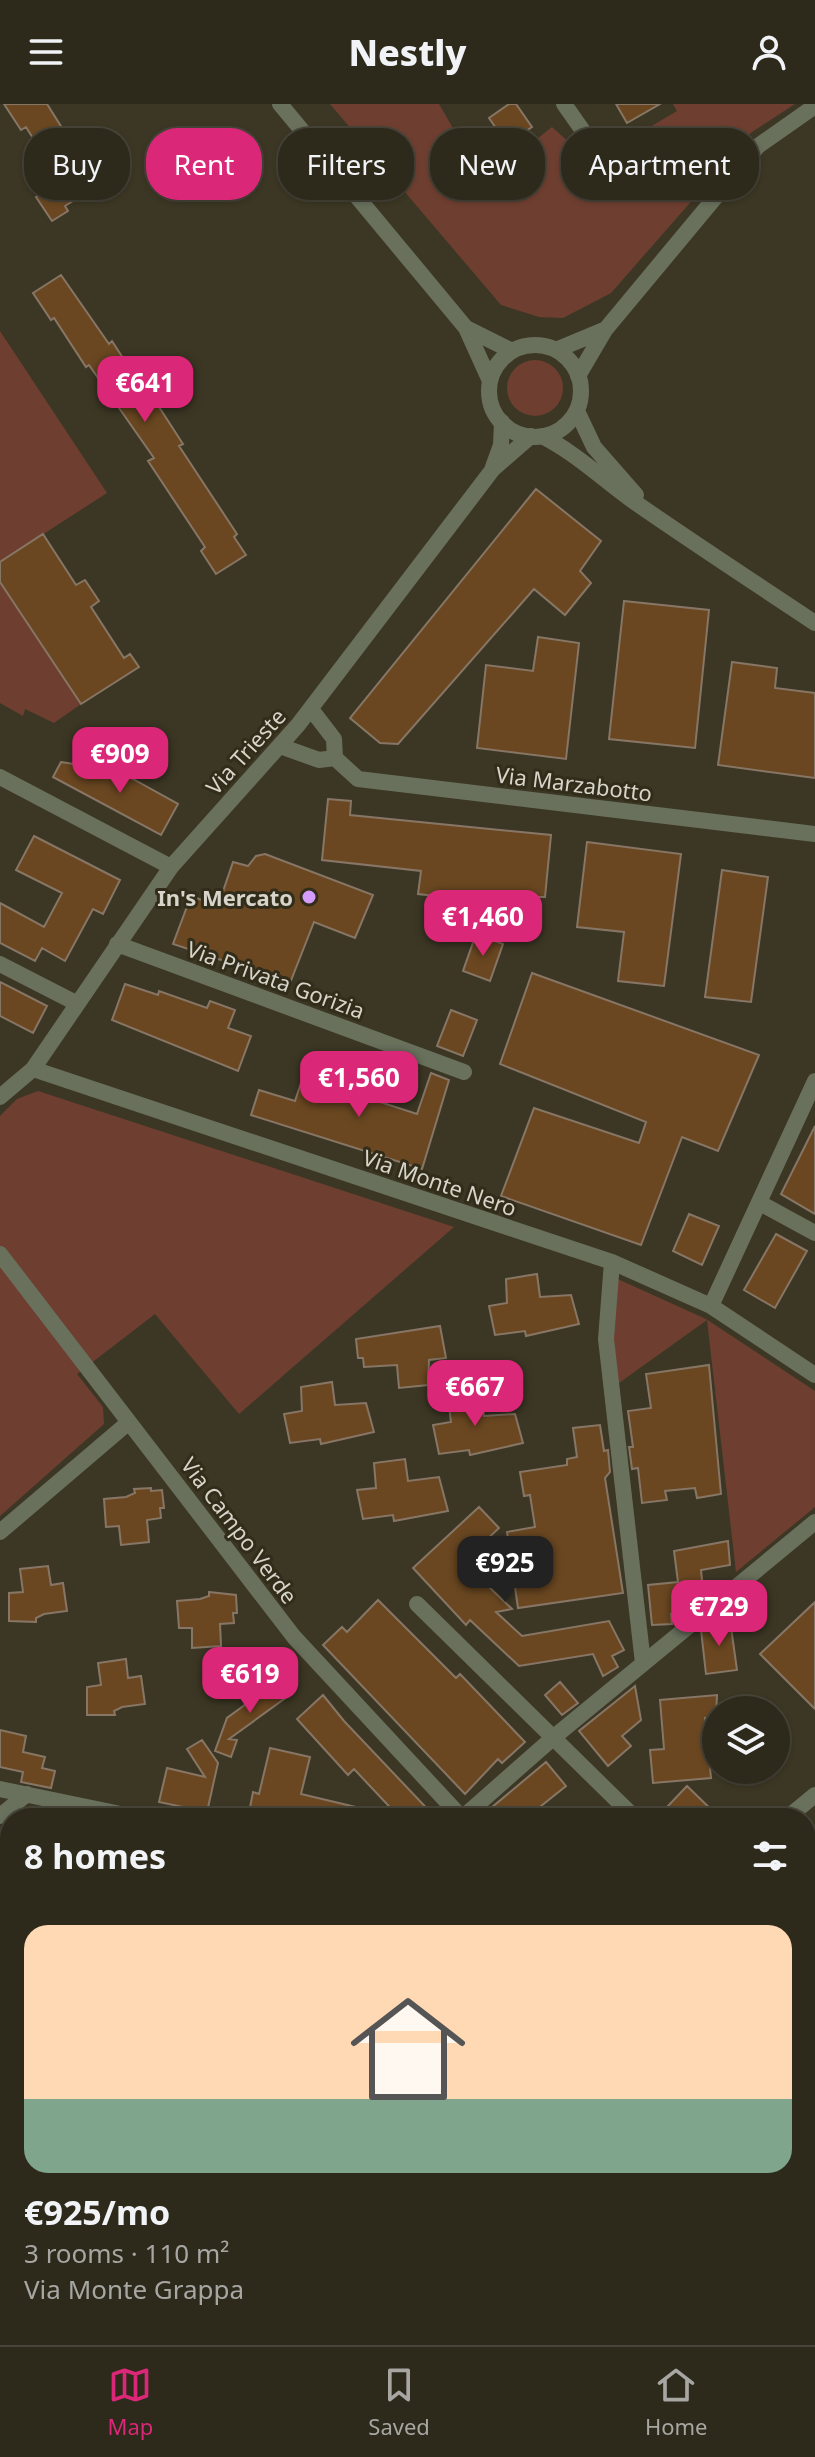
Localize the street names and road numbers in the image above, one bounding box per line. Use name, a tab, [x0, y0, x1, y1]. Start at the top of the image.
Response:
street label: Via Trieste	[198, 702, 292, 800]
street label: Via Marzabotto	[494, 759, 654, 807]
street label: Via Privata Gorizia	[183, 933, 369, 1025]
street label: Via Monte Nero	[359, 1142, 521, 1222]
street label: Via Campo Verde	[175, 1451, 305, 1609]

